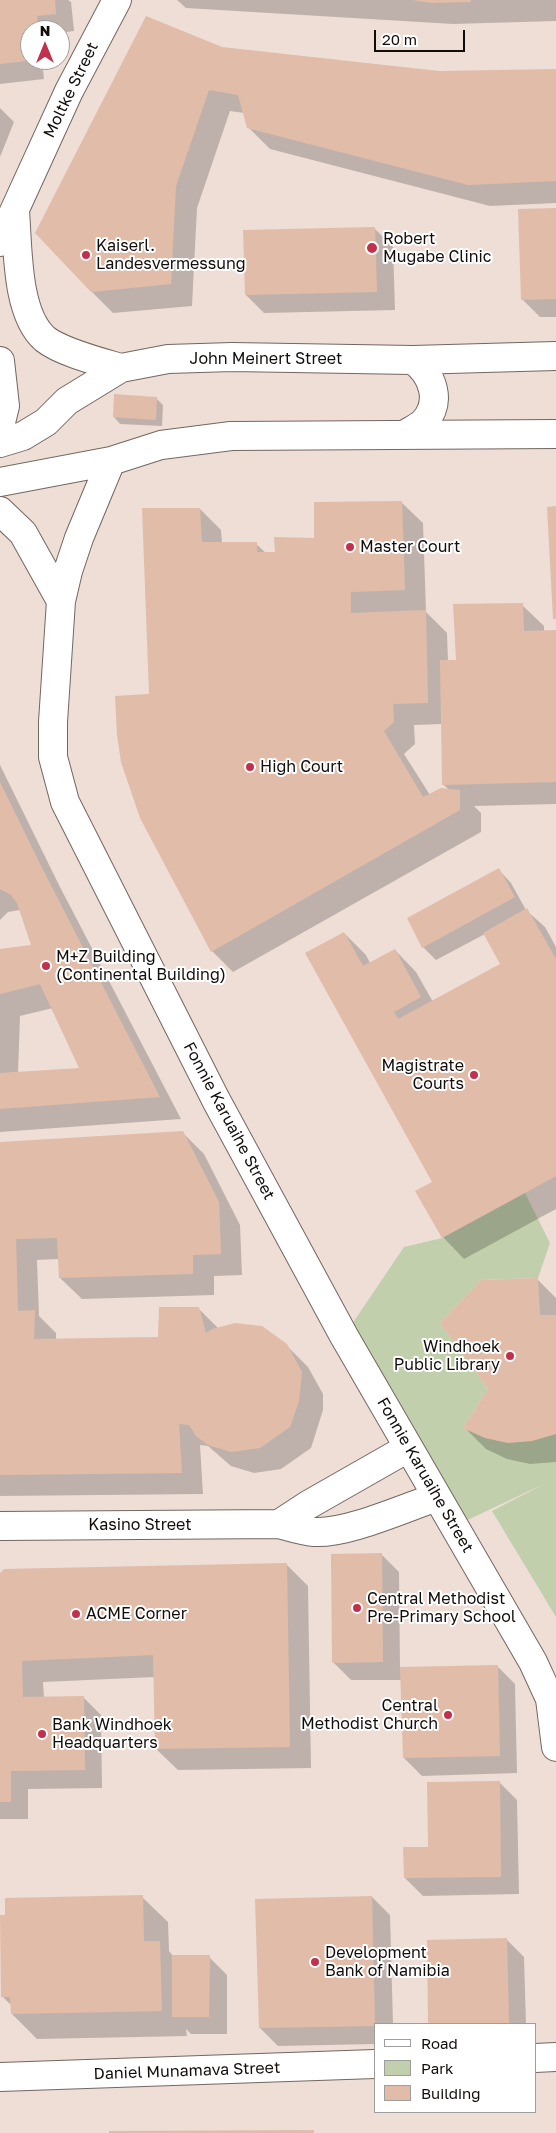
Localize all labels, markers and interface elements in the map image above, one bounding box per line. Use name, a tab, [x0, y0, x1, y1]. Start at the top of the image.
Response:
north arrow	[20, 20, 70, 70]
scale bar	[376, 20, 467, 52]
text: N	[40, 22, 50, 39]
text: 20 m	[382, 30, 417, 48]
street label: Moltke Street	[40, 39, 102, 141]
place label: Robert Mugabe Clinic	[383, 229, 492, 267]
place label: Kaiserl. Landesvermessung	[96, 236, 246, 274]
marker: Robert Mugabe Clinic	[365, 241, 379, 255]
marker: Kaiserl. Landesvermessung	[80, 249, 92, 261]
street label: John Meinert Street	[190, 349, 342, 369]
place label: Master Court	[360, 537, 460, 557]
marker: Master Court	[344, 541, 356, 553]
place label: High Court	[260, 757, 343, 777]
marker: High Court	[244, 761, 256, 773]
place label: M+Z Building (Continental Building)	[56, 947, 226, 985]
marker: M+Z Building (Continental Building)	[40, 960, 52, 972]
street label: Fonnie Karuaihe Street	[179, 1039, 279, 1203]
place label: Magistrate Courts	[382, 1056, 464, 1094]
marker: Magistrate Courts	[468, 1069, 480, 1081]
place label: Windhoek Public Library	[394, 1337, 500, 1375]
marker: Windhoek Public Library	[504, 1350, 516, 1362]
street label: Fonnie Karuaihe Street	[373, 1394, 477, 1556]
street label: Kasino Street	[88, 1515, 192, 1535]
place label: Central Methodist Pre-Primary School	[367, 1589, 516, 1627]
marker: Central Methodist Pre-Primary School	[351, 1602, 363, 1614]
place label: ACME Corner	[86, 1604, 187, 1624]
marker: ACME Corner	[70, 1608, 82, 1620]
place label: Central Methodist Church	[301, 1696, 438, 1734]
marker: Central Methodist Church	[442, 1709, 454, 1721]
place label: Bank Windhoek Headquarters	[52, 1715, 172, 1753]
marker: Bank Windhoek Headquarters	[36, 1728, 48, 1740]
place label: Development Bank of Namibia	[325, 1943, 450, 1981]
marker: Development Bank of Namibia	[309, 1956, 321, 1968]
legend	[374, 2023, 536, 2113]
text: Road	[421, 2034, 458, 2052]
street label: Daniel Munamava Street	[93, 2058, 281, 2084]
text: Park	[421, 2059, 453, 2077]
text: Building	[421, 2084, 481, 2102]

